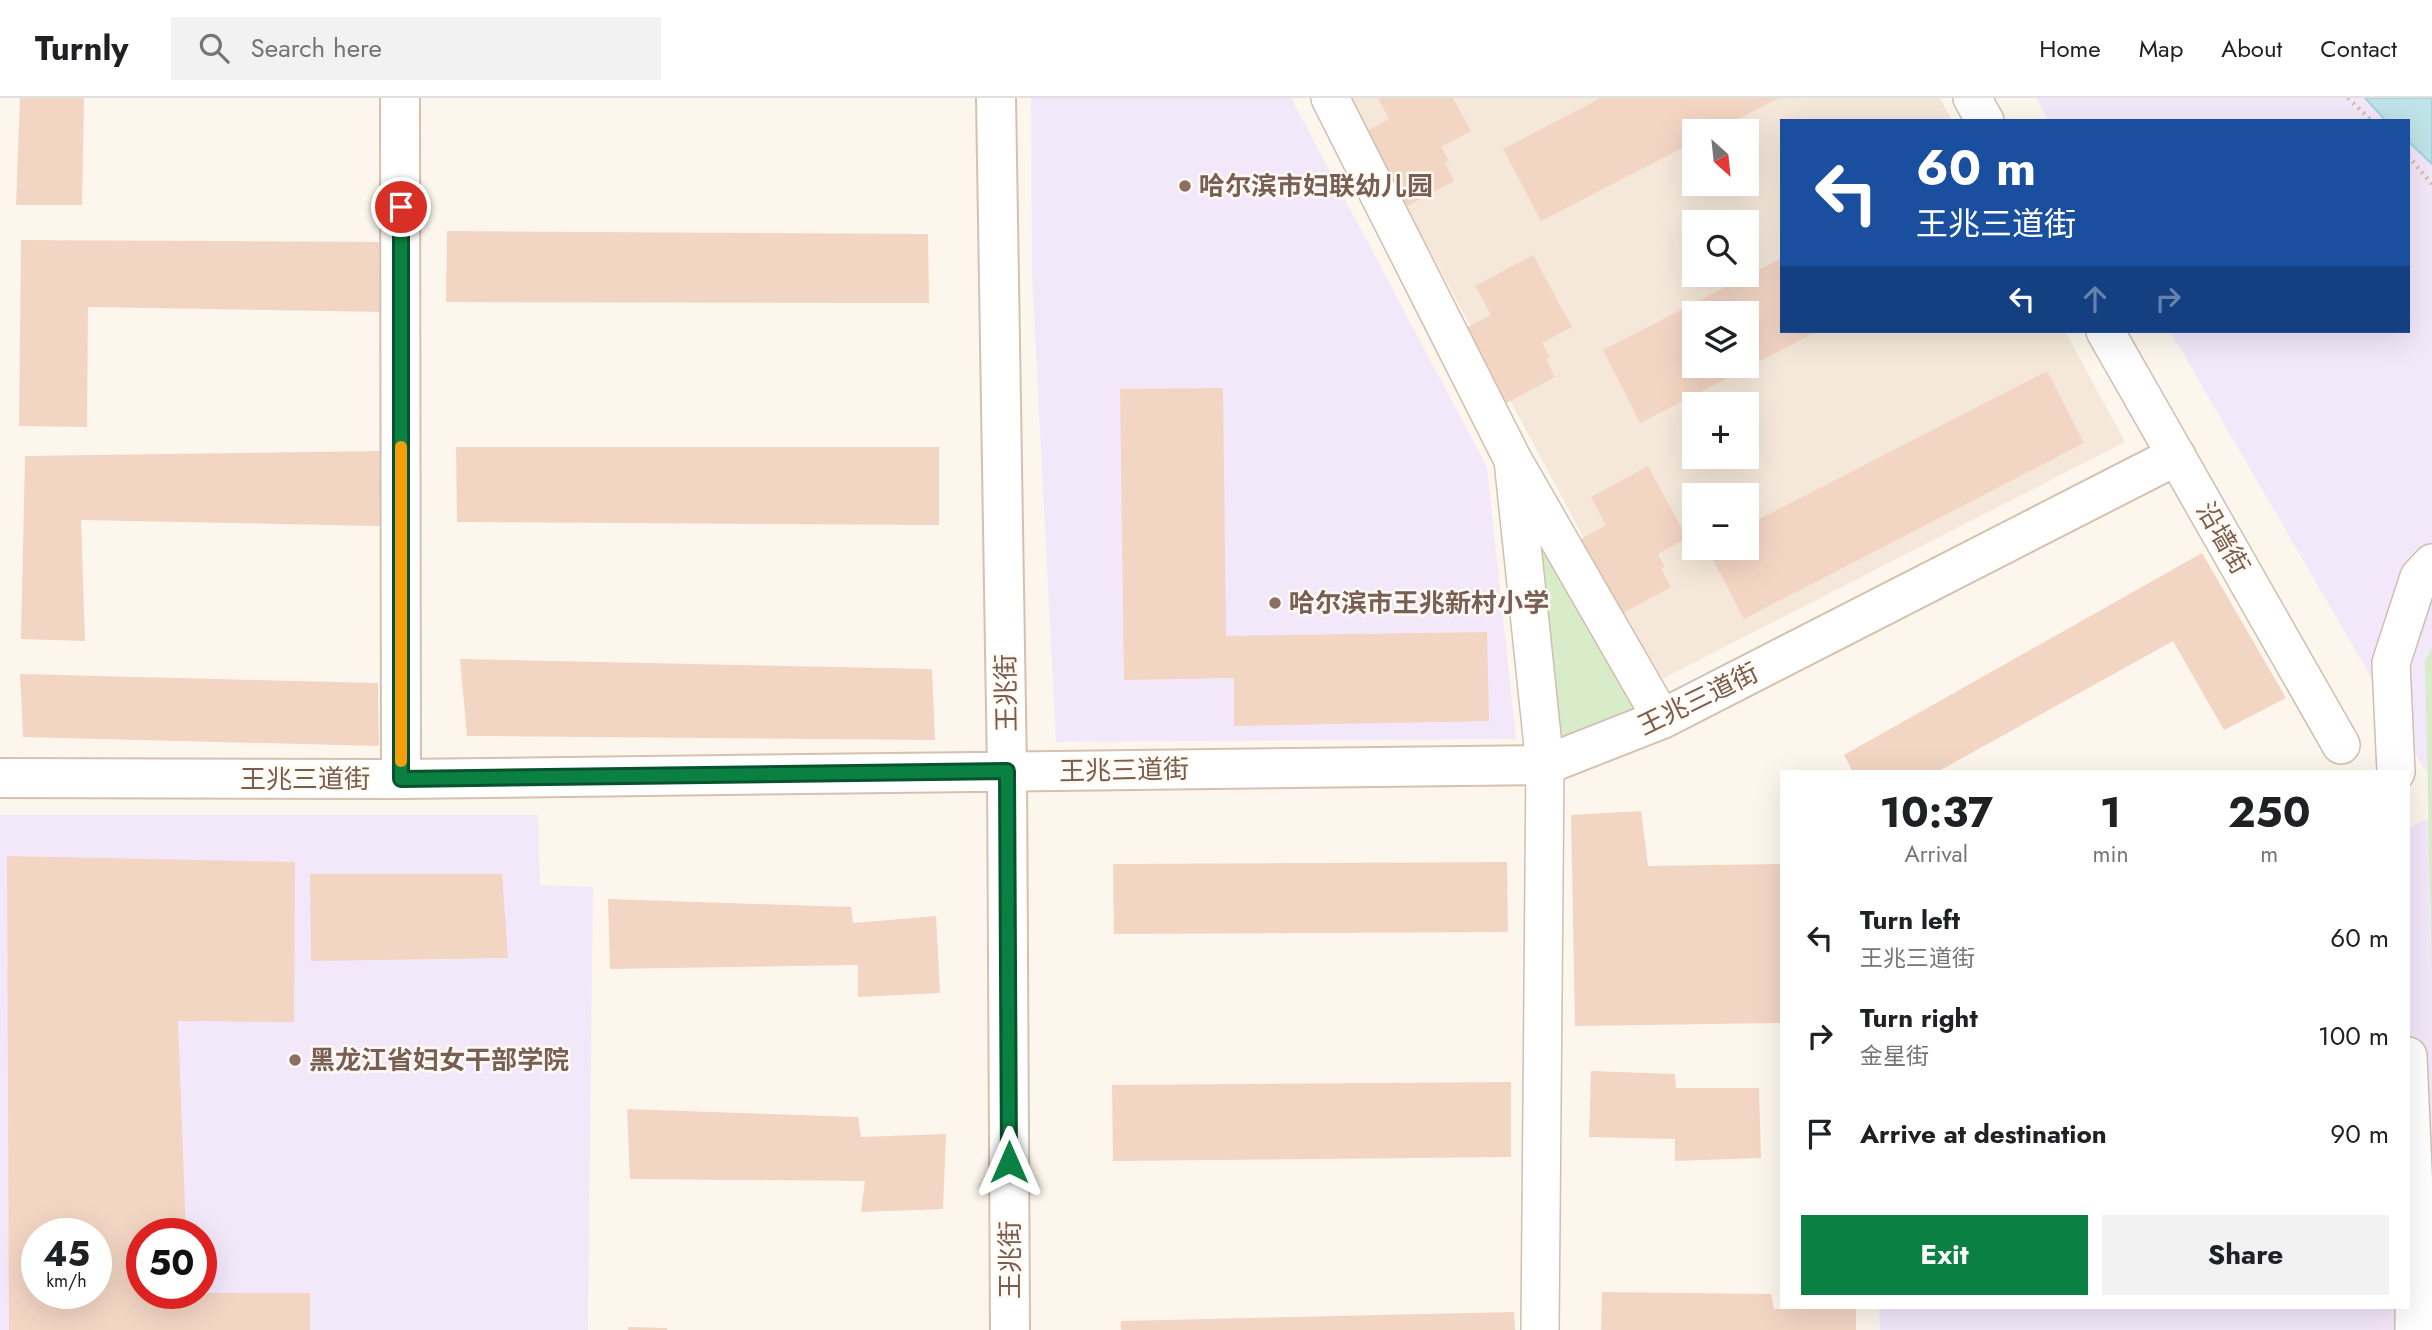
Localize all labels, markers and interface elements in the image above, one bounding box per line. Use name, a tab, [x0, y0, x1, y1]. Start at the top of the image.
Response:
search box	[171, 17, 661, 80]
text: Turnly	[35, 25, 129, 72]
icon: search	[195, 29, 233, 67]
text: Search here	[251, 29, 382, 67]
text: Home	[2039, 31, 2101, 66]
text: Map	[2139, 31, 2183, 66]
text: About	[2221, 31, 2282, 66]
text: Contact	[2320, 31, 2397, 66]
north arrow	[1682, 119, 1759, 196]
map controls	[1682, 119, 1759, 560]
text: 60 m	[1916, 133, 2036, 203]
icon: left	[1801, 147, 1892, 238]
place label: 哈尔滨市妇联幼儿园	[1199, 167, 1433, 205]
pin	[371, 177, 431, 237]
marker: 哈尔滨市妇联幼儿园	[1177, 178, 1193, 194]
icon: arrive	[382, 188, 420, 226]
text: 王兆三道街	[1916, 201, 2076, 247]
button: search	[1682, 210, 1759, 287]
icon: left	[2003, 280, 2041, 318]
icon: ahead	[2076, 280, 2114, 318]
icon: right	[2149, 280, 2187, 318]
button: layers	[1682, 301, 1759, 378]
button: +	[1682, 392, 1759, 469]
button: −	[1682, 483, 1759, 560]
street label: 沿墙街	[2187, 495, 2259, 581]
place label: 哈尔滨市王兆新村小学	[1289, 584, 1549, 622]
marker: 哈尔滨市王兆新村小学	[1267, 595, 1283, 611]
street label: 王兆三道街	[1631, 653, 1765, 745]
street label: 王兆街	[986, 654, 1026, 732]
street label: 王兆三道街	[1059, 750, 1189, 790]
street label: 王兆三道街	[240, 760, 370, 798]
text: 10:37	[1880, 782, 1993, 843]
text: 1	[2100, 782, 2121, 843]
text: 250	[2228, 782, 2310, 843]
text: Arrival	[1905, 837, 1968, 871]
text: min	[2093, 837, 2129, 871]
text: m	[2260, 837, 2278, 871]
text: Turn left	[1860, 901, 1960, 939]
icon: left	[1801, 919, 1839, 957]
text: 60 m	[2330, 919, 2389, 957]
text: 王兆三道街	[1860, 941, 1975, 975]
text: Turn right	[1860, 999, 1978, 1037]
icon: right	[1801, 1017, 1839, 1055]
text: 100 m	[2318, 1017, 2389, 1055]
text: 金星街	[1860, 1039, 1929, 1073]
place label: 黑龙江省妇女干部学院	[309, 1041, 569, 1079]
marker: 黑龙江省妇女干部学院	[287, 1052, 303, 1068]
icon: arrive	[1801, 1115, 1839, 1153]
text: Arrive at destination	[1860, 1115, 2107, 1153]
text: 90 m	[2330, 1115, 2389, 1153]
position arrow	[972, 1125, 1046, 1199]
button: Exit	[1801, 1215, 2088, 1295]
button: Share	[2102, 1215, 2389, 1295]
speed limit sign: 50	[126, 1218, 217, 1309]
street label: 王兆街	[991, 1221, 1029, 1299]
text: 45	[43, 1229, 90, 1279]
text: km/h	[46, 1268, 87, 1294]

